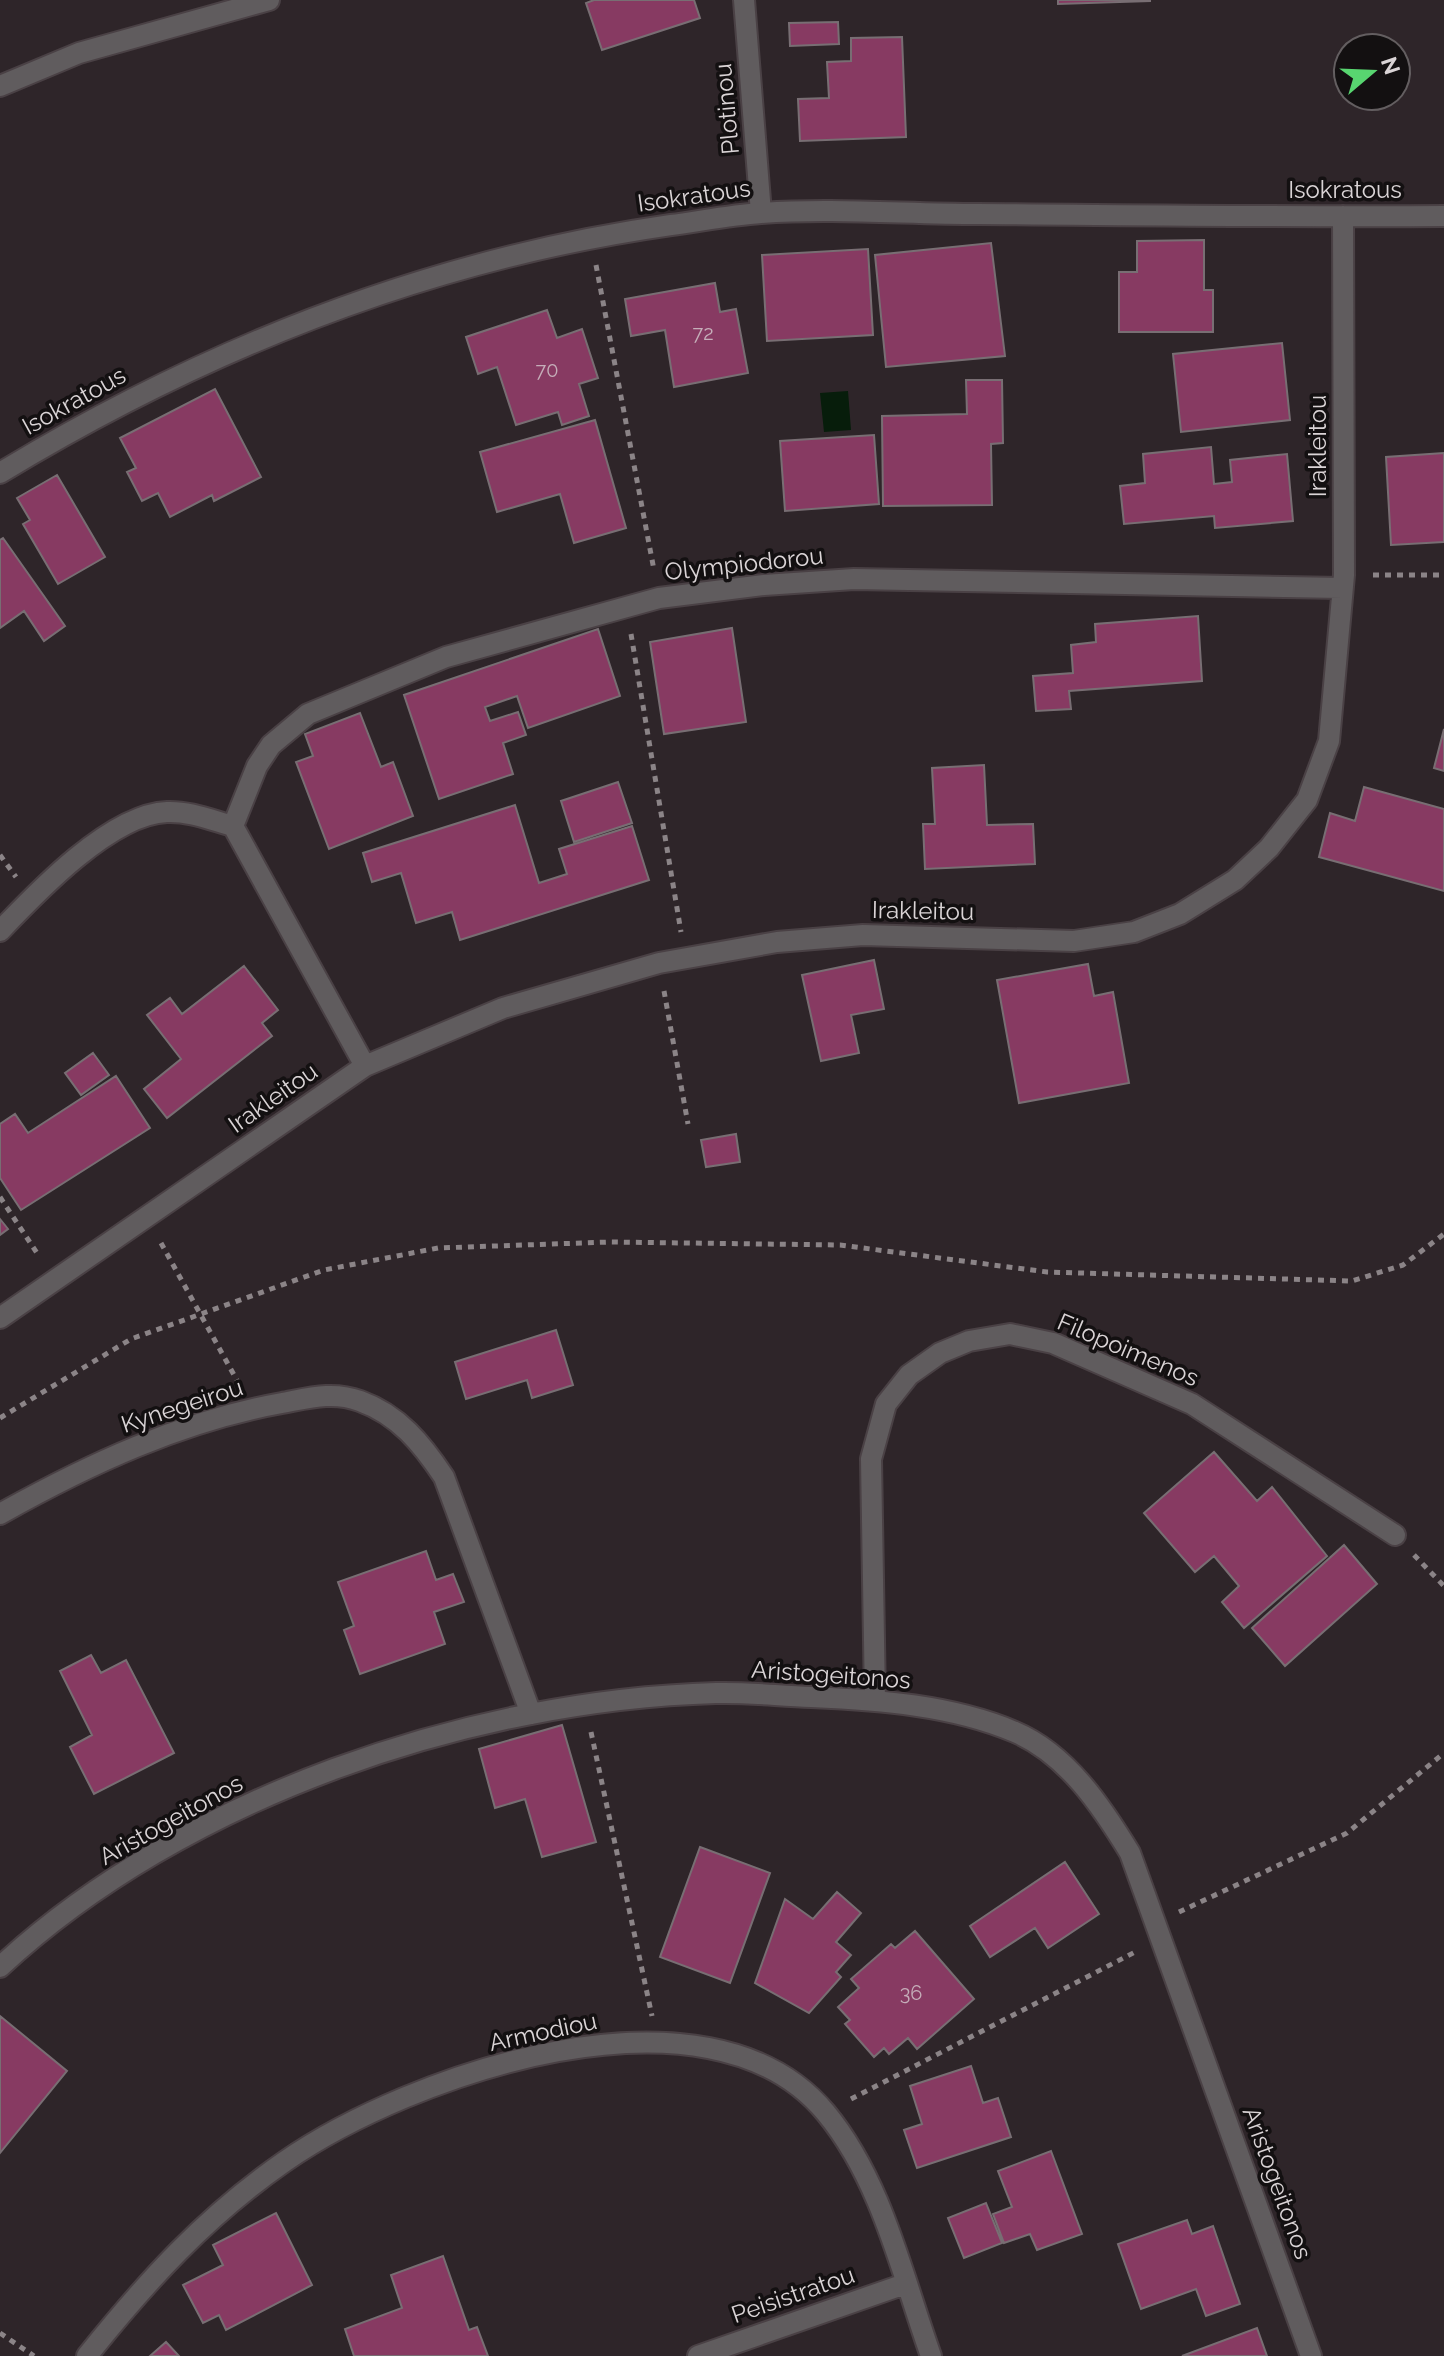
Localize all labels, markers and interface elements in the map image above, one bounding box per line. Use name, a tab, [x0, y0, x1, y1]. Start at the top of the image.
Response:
north arrow	[1332, 32, 1412, 112]
text: N	[1376, 53, 1406, 78]
street label: Plotinou	[708, 62, 745, 156]
street label: Isokratous	[636, 173, 752, 218]
street label: Isokratous	[1288, 175, 1402, 204]
house number: 72	[692, 321, 714, 345]
house number: 70	[536, 358, 558, 382]
street label: Isokratous	[17, 360, 131, 441]
street label: Irakleitou	[1303, 395, 1332, 497]
street label: Olympiodorou	[663, 541, 825, 586]
street label: Irakleitou	[872, 895, 974, 926]
street label: Irakleitou	[222, 1056, 323, 1139]
street label: Filopoimenos	[1053, 1307, 1203, 1392]
street label: Kynegeirou	[117, 1372, 246, 1439]
street label: Aristogeitonos	[750, 1654, 912, 1695]
street label: Aristogeitonos	[94, 1768, 248, 1871]
house number: 36	[900, 1981, 922, 2005]
street label: Armodiou	[486, 2006, 600, 2057]
street label: Aristogeitonos	[1237, 2103, 1318, 2263]
street label: Peisistratou	[728, 2260, 858, 2329]

